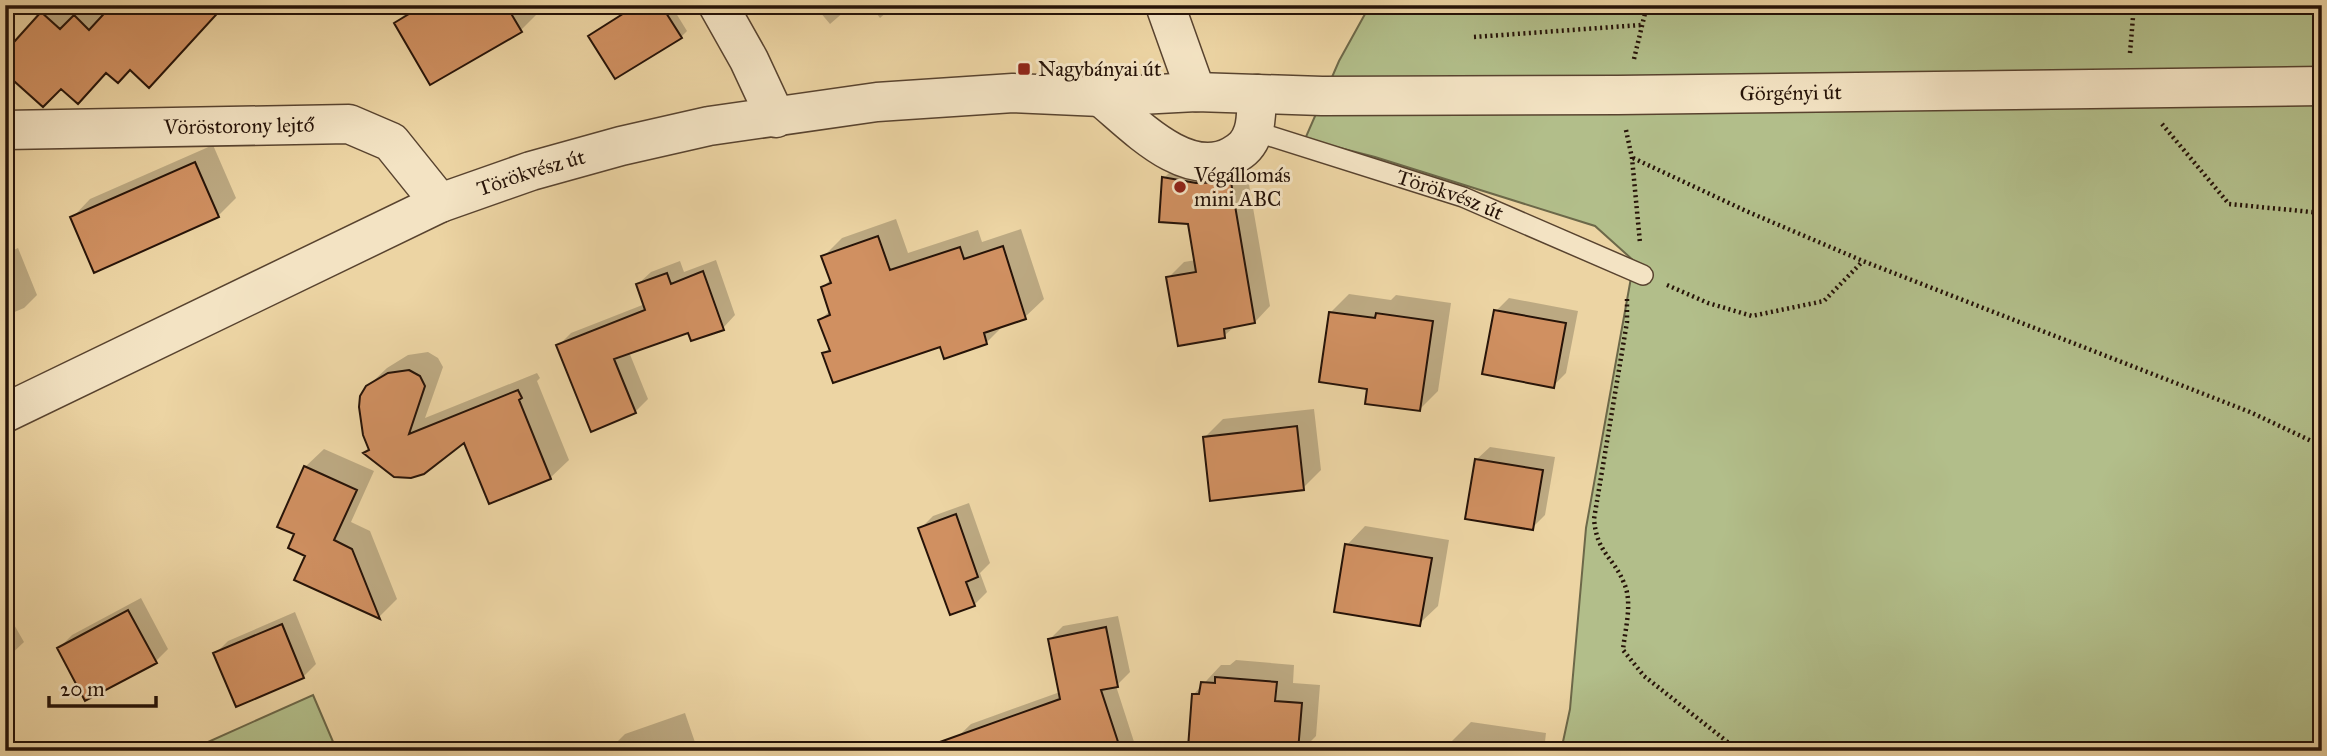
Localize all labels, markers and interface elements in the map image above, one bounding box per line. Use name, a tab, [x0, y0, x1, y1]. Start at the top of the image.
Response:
place label: Nagybányai út	[1038, 56, 1162, 82]
marker: Nagybányai út	[1016, 61, 1032, 77]
street label: Görgényi út	[1740, 79, 1843, 106]
street label: Vöröstorony lejtő	[162, 112, 315, 140]
street label: Törökvész út	[473, 143, 588, 202]
place label: Végállomás mini ABC	[1193, 162, 1291, 212]
street label: Törökvész út	[1393, 164, 1508, 226]
marker: Végállomás mini ABC	[1172, 179, 1188, 195]
scale bar	[49, 665, 156, 709]
text: 20 m	[60, 676, 105, 702]

